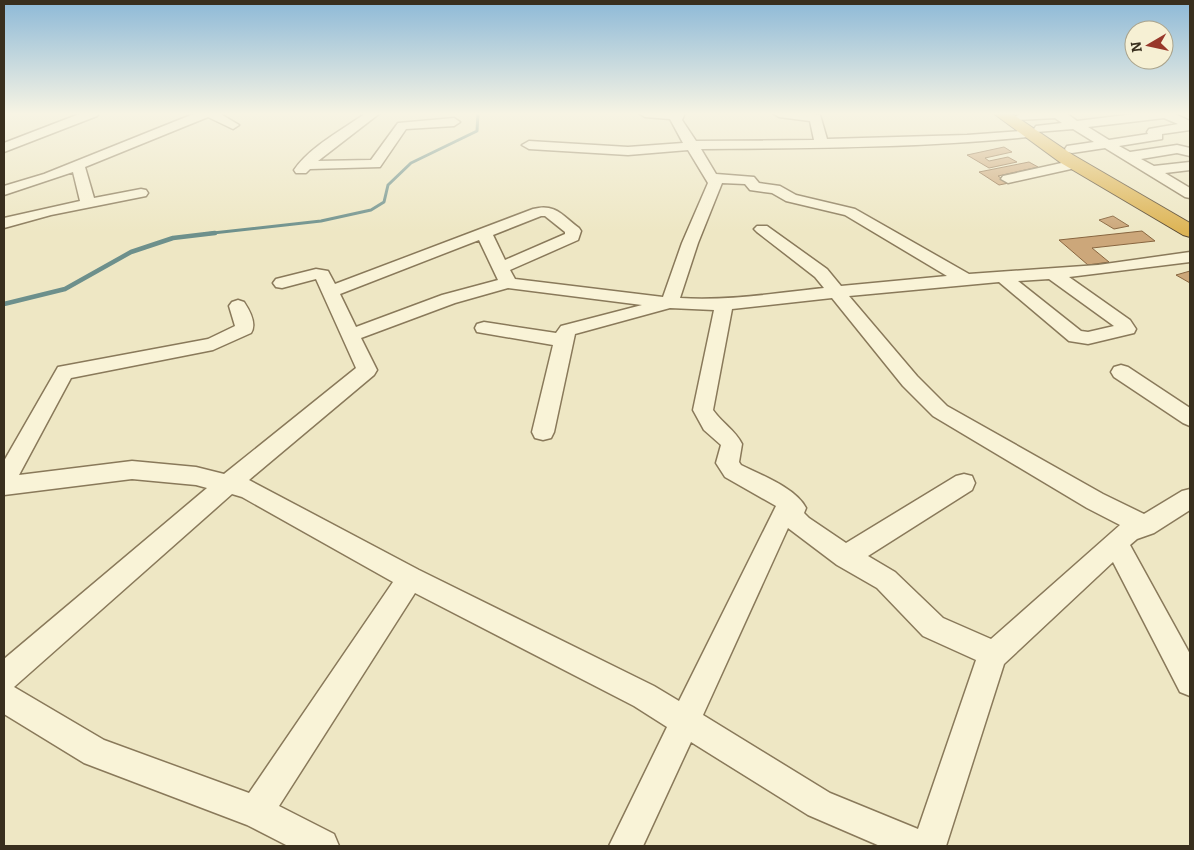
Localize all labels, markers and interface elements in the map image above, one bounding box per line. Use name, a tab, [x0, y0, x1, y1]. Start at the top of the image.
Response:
north arrow	[1124, 20, 1174, 70]
text: N	[1127, 40, 1146, 54]

